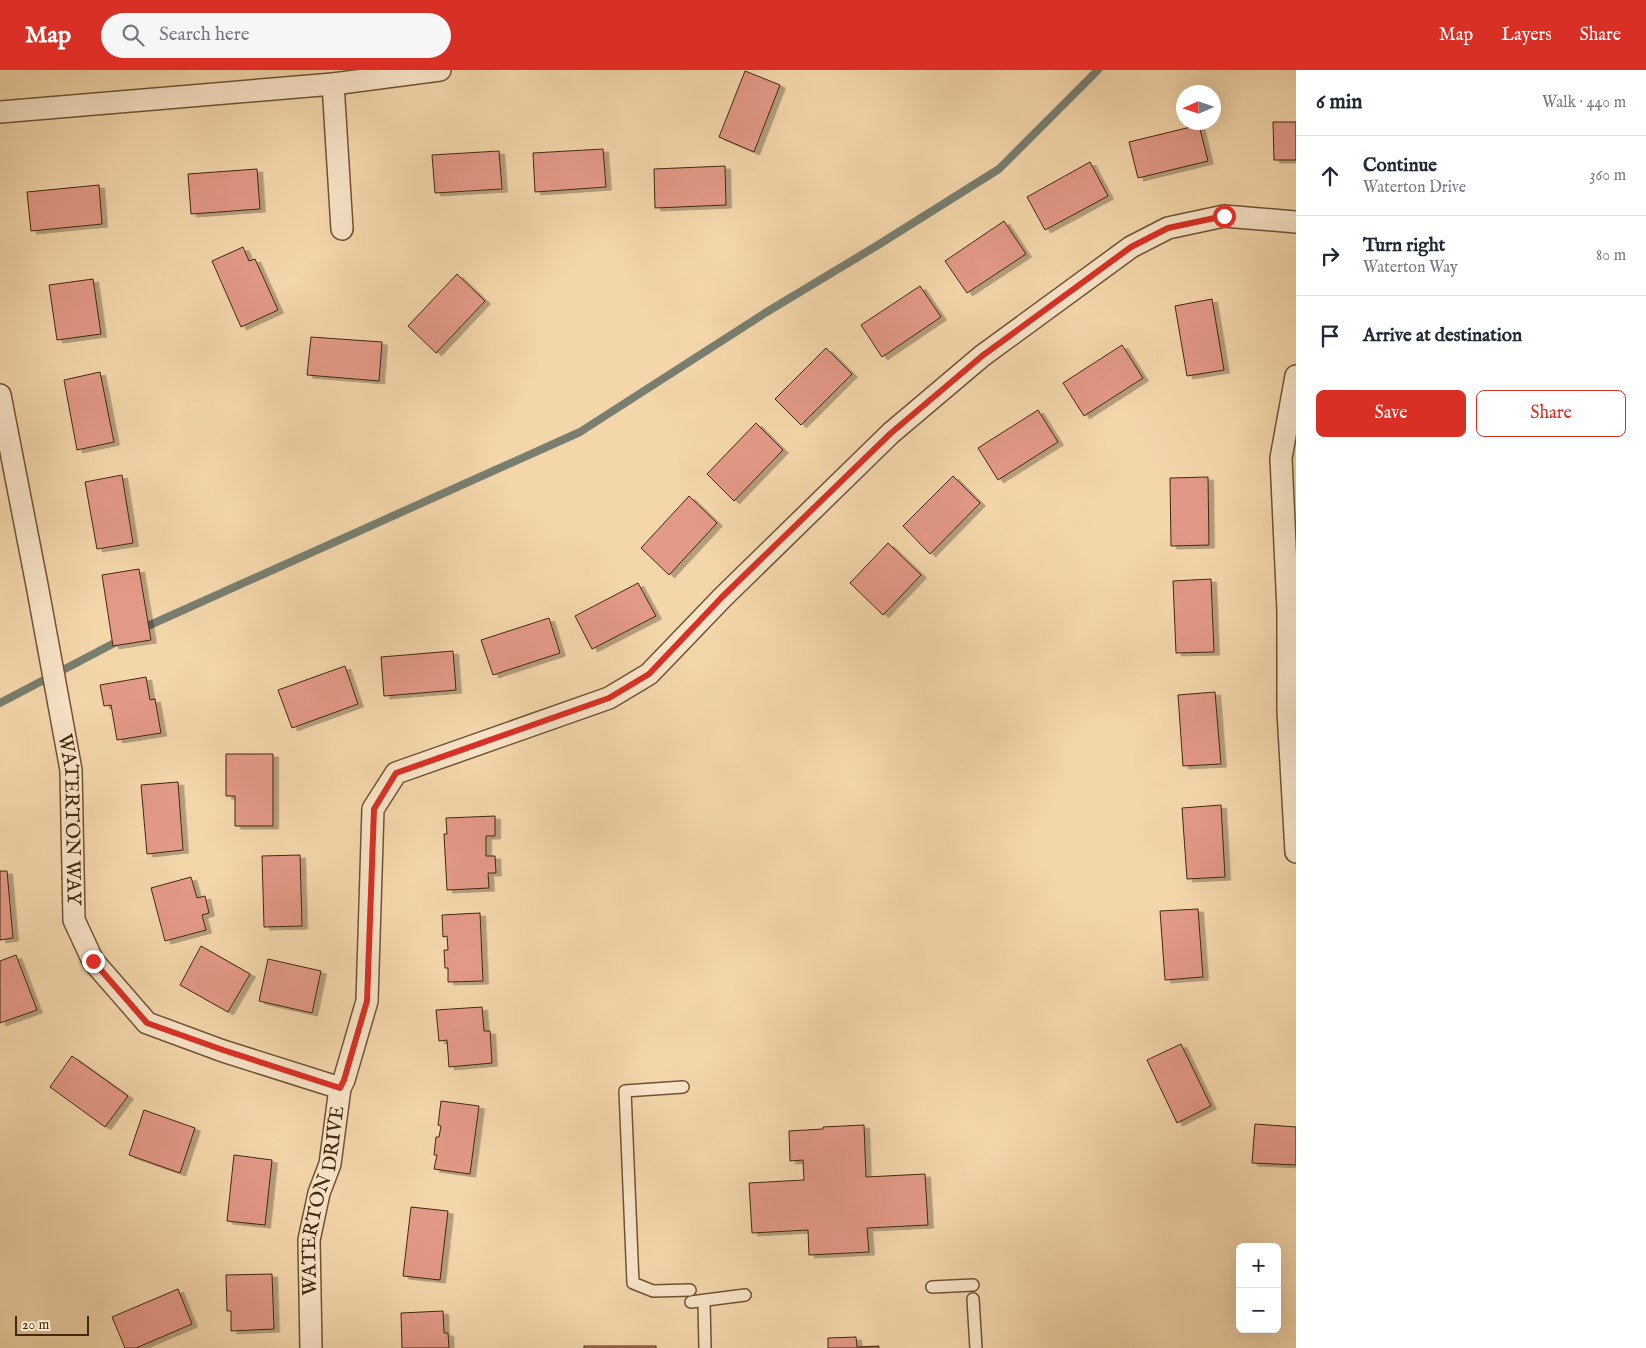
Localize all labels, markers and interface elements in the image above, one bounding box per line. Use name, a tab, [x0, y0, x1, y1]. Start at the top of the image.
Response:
search box	[101, 13, 451, 58]
text: Map	[25, 20, 71, 51]
icon: search	[119, 21, 147, 49]
text: Search here	[159, 23, 250, 47]
text: Map	[1439, 24, 1473, 47]
text: Layers	[1501, 24, 1552, 47]
text: Share	[1580, 24, 1621, 47]
north arrow	[1176, 85, 1221, 130]
text: 6 min	[1316, 89, 1362, 116]
text: Walk · 440 m	[1542, 93, 1626, 113]
text: Continue	[1363, 154, 1437, 178]
icon: ahead	[1316, 162, 1344, 190]
text: 360 m	[1590, 166, 1626, 186]
text: Waterton Drive	[1363, 178, 1466, 198]
route start	[1213, 205, 1236, 228]
text: Turn right	[1363, 234, 1445, 258]
icon: right	[1316, 242, 1344, 270]
text: 80 m	[1596, 246, 1626, 266]
text: Waterton Way	[1363, 258, 1458, 278]
icon: arrive	[1316, 322, 1344, 350]
text: Arrive at destination	[1363, 324, 1522, 348]
button: Save	[1316, 390, 1466, 437]
button: Share	[1476, 390, 1626, 437]
street label: WATERTON WAY	[52, 732, 86, 907]
route end	[82, 950, 105, 973]
street label: WATERTON DRIVE	[296, 1104, 350, 1296]
map controls	[1236, 1243, 1281, 1333]
button: +	[1236, 1243, 1281, 1288]
button: −	[1236, 1288, 1281, 1333]
scale bar	[15, 1313, 89, 1336]
text: 20 m	[22, 1316, 49, 1334]

